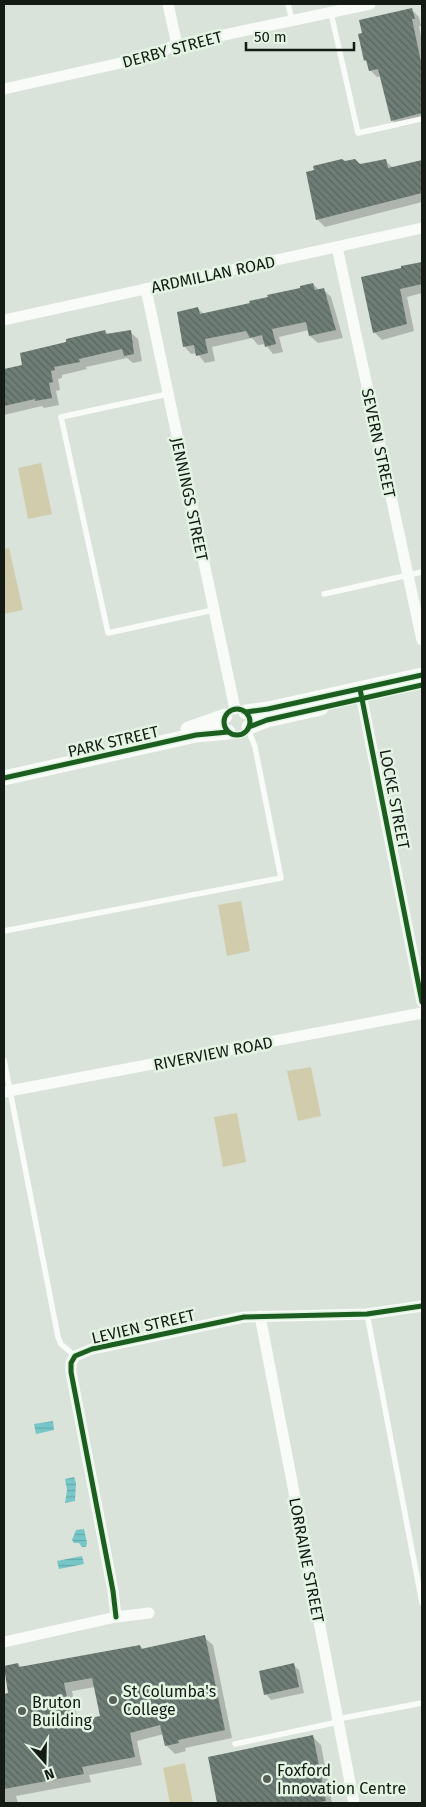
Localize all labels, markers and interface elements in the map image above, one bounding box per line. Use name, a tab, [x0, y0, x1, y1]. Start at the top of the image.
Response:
scale bar	[246, 20, 354, 52]
street label: DERBY STREET	[120, 27, 225, 72]
text: 50 m	[254, 28, 287, 46]
street label: ARDMILLAN ROAD	[149, 252, 277, 297]
street label: SEVERN STREET	[358, 387, 400, 500]
street label: JENNINGS STREET	[167, 436, 212, 563]
street label: PARK STREET	[66, 722, 161, 761]
street label: LOCKE STREET	[376, 748, 414, 851]
street label: RIVERVIEW ROAD	[152, 1033, 274, 1074]
street label: LEVIEN STREET	[90, 1305, 197, 1348]
street label: LORRAINE STREET	[285, 1496, 328, 1625]
place label: St Columba's College	[123, 1682, 216, 1719]
place label: Bruton Building	[32, 1693, 93, 1730]
marker: St Columba's College	[107, 1694, 119, 1706]
marker: Bruton Building	[16, 1705, 28, 1717]
north arrow	[20, 1737, 70, 1787]
place label: Foxford Innovation Centre	[277, 1761, 406, 1798]
text: N	[42, 1764, 57, 1783]
marker: Foxford Innovation Centre	[261, 1773, 273, 1785]

